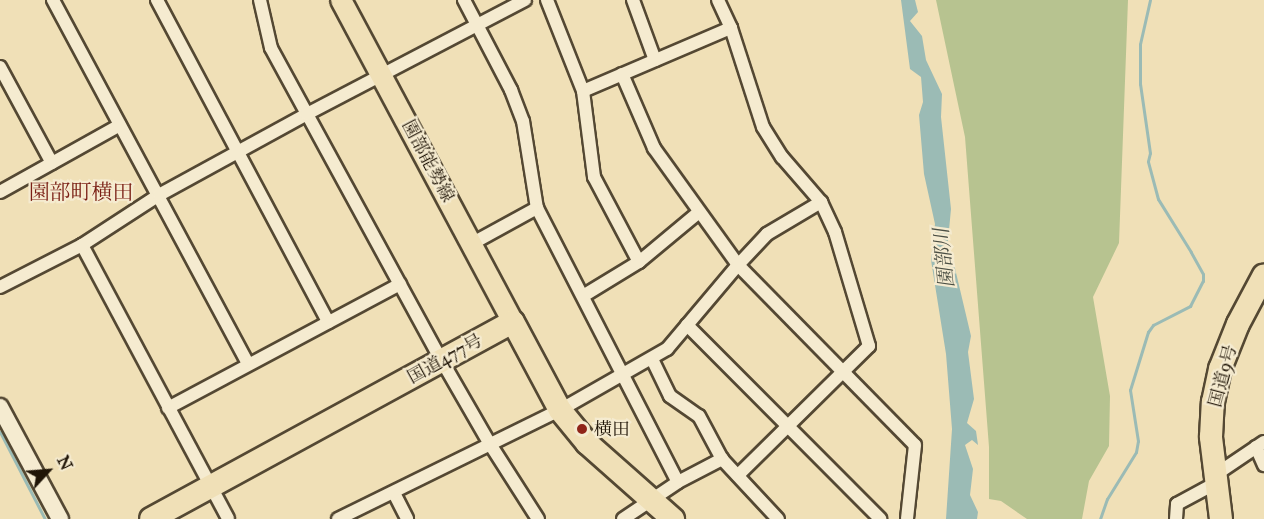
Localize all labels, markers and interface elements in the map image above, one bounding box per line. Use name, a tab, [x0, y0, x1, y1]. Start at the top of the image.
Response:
street label: 園部能勢線	[397, 116, 459, 206]
district label: 園部町横田	[29, 179, 133, 205]
water label: 園部川	[929, 227, 959, 289]
street label: 国道477号	[404, 330, 486, 388]
street label: 国道9号	[1204, 342, 1242, 410]
place label: 横田	[594, 418, 630, 440]
marker: 横田	[575, 422, 589, 436]
north arrow	[18, 441, 78, 501]
text: N	[53, 453, 76, 473]

